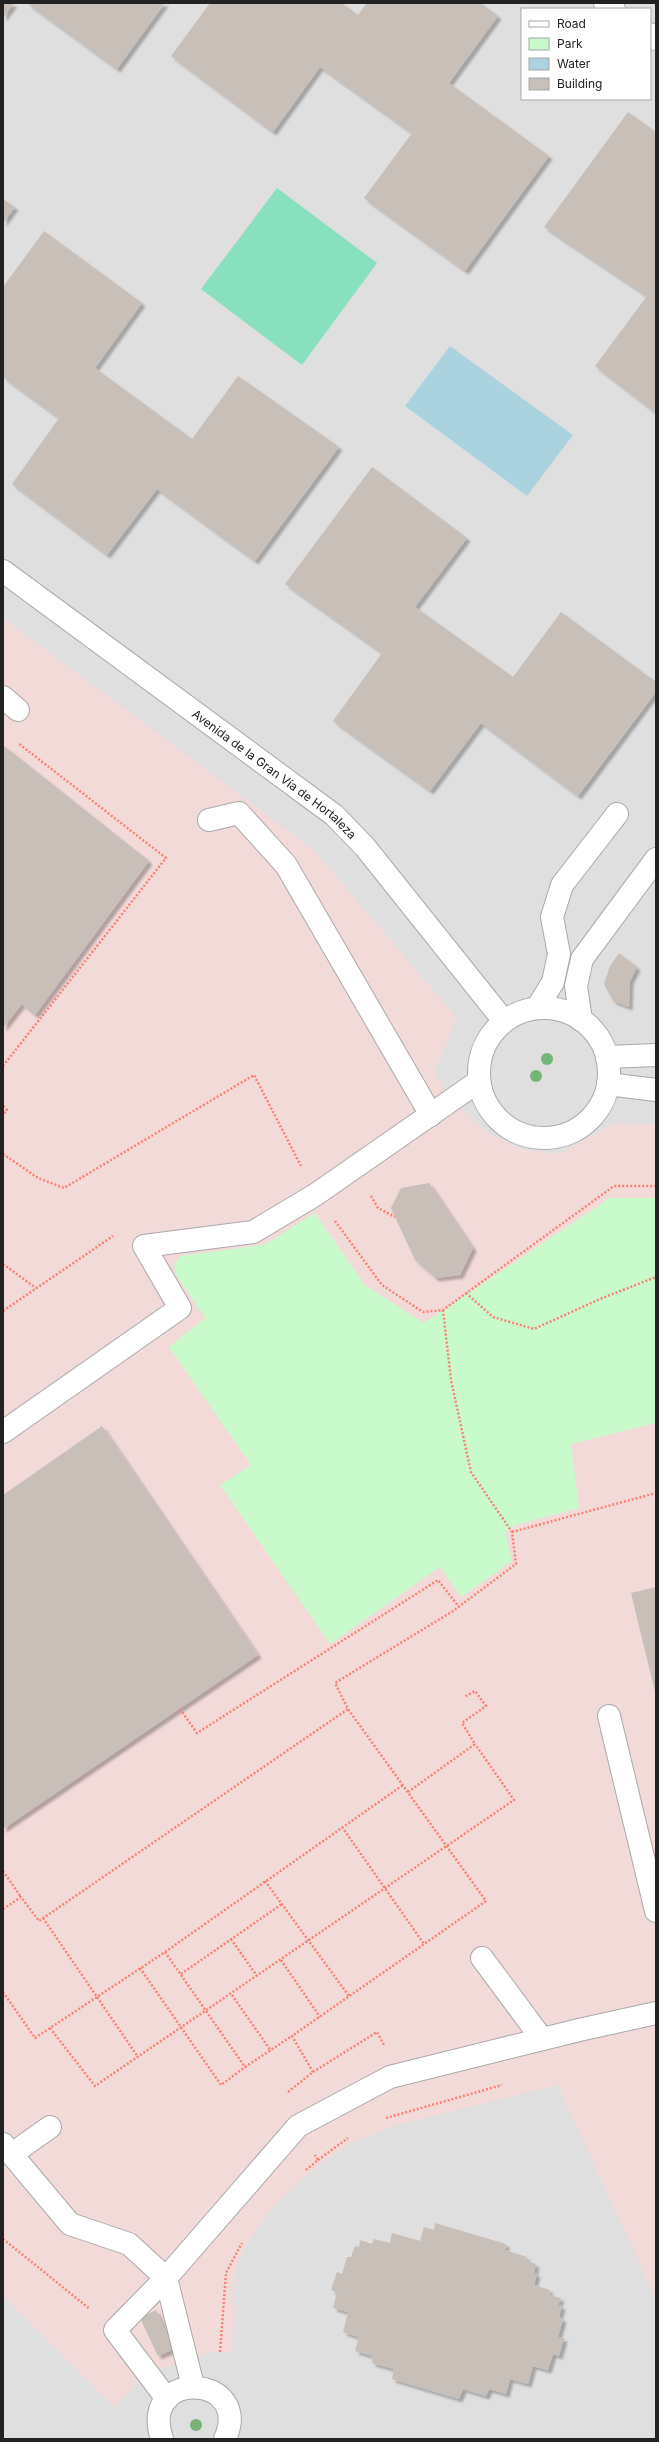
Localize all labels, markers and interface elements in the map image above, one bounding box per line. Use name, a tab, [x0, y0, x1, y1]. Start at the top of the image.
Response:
legend	[521, 8, 651, 100]
text: Road	[557, 16, 586, 31]
text: Park	[557, 36, 583, 51]
text: Water	[557, 56, 591, 71]
text: Building	[557, 76, 602, 91]
street label: Avenida de la Gran Vía de Hortaleza	[189, 706, 360, 841]

